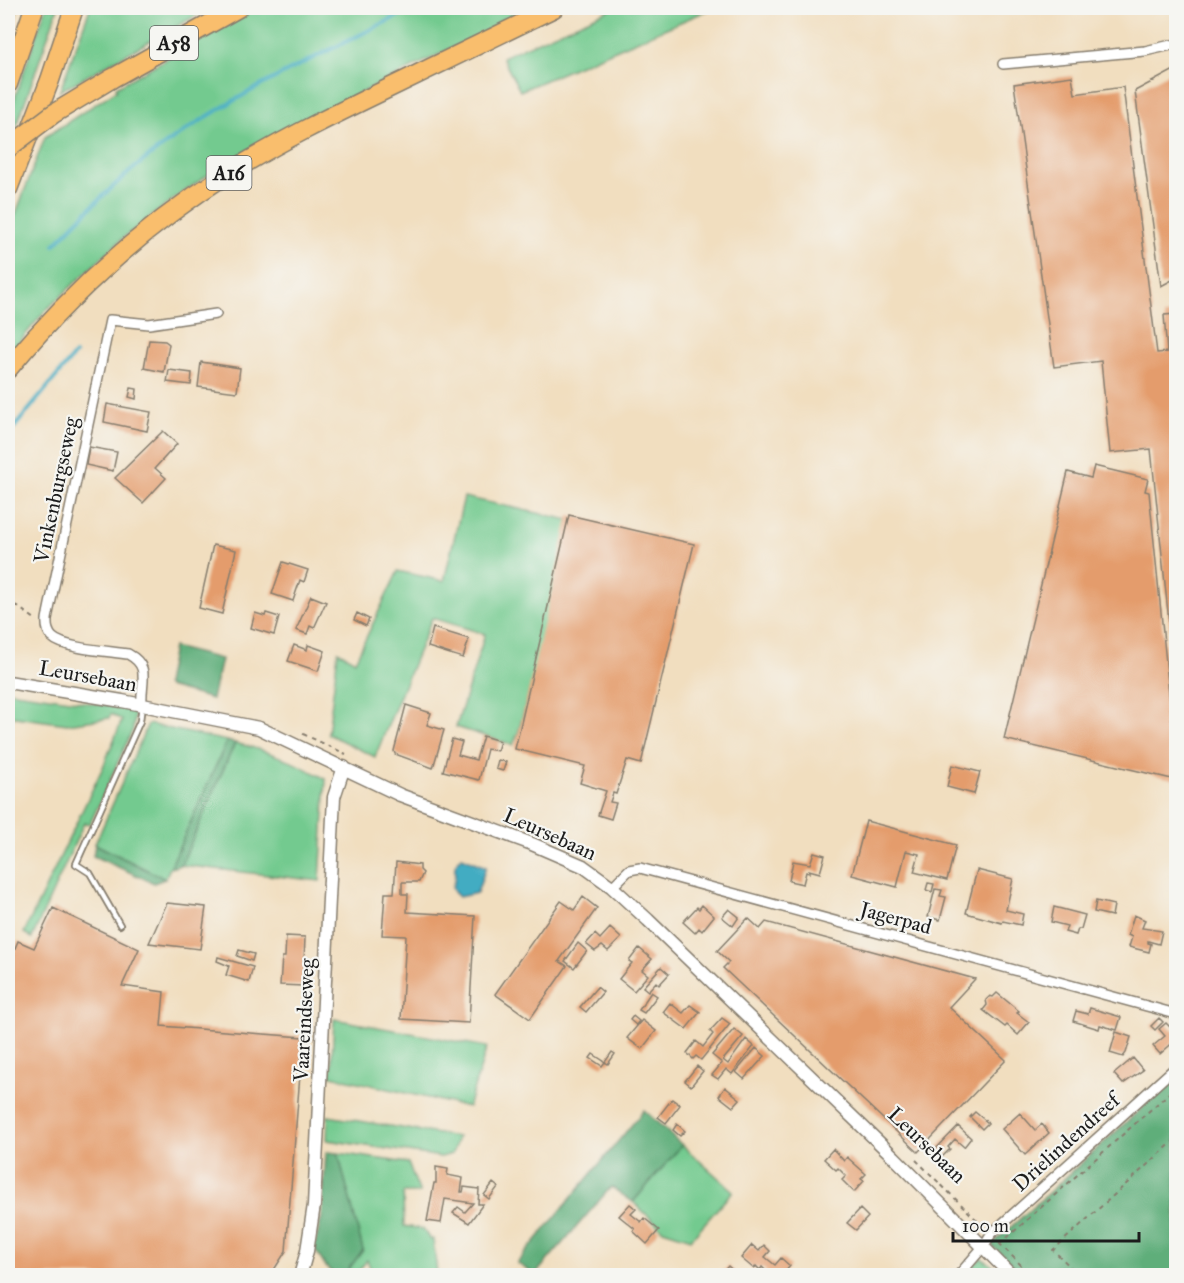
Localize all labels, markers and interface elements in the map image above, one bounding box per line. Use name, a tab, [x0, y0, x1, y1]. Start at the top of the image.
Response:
road number: A58	[150, 26, 198, 60]
road number: A16	[206, 156, 252, 190]
street label: Vinkenburgseweg	[28, 414, 84, 566]
street label: Leursebaan	[37, 655, 139, 697]
street label: Leursebaan	[499, 802, 601, 866]
street label: Jagerpad	[855, 895, 935, 940]
street label: Vaareindseweg	[288, 958, 320, 1083]
street label: Drielindendreef	[1007, 1085, 1127, 1197]
street label: Leursebaan	[882, 1101, 972, 1189]
scale bar	[953, 1205, 1139, 1243]
text: 100 m	[962, 1215, 1009, 1237]

